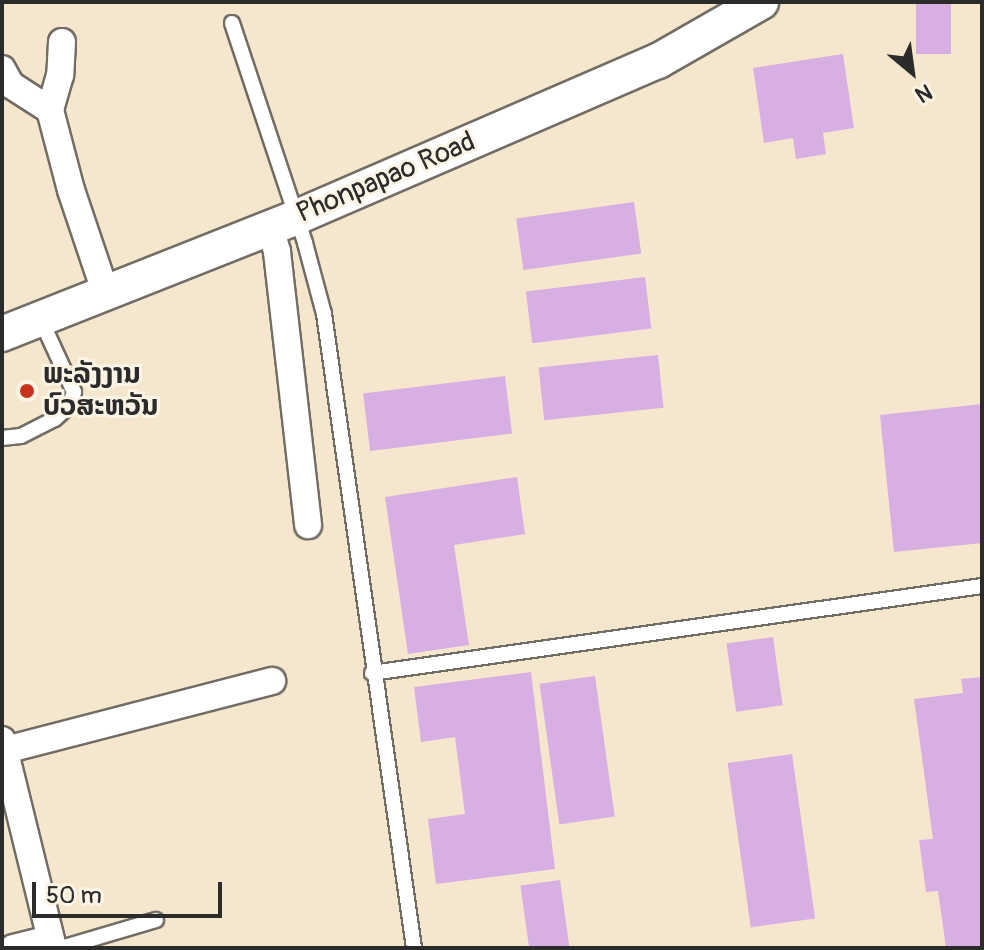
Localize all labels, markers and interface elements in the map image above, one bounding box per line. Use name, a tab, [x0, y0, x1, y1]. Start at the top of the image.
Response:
north arrow	[872, 32, 952, 112]
text: N	[910, 77, 937, 109]
street label: Phonpapao Road	[292, 125, 480, 231]
place label: ພະລັງງານ ບົວສະຫວັນ	[43, 358, 158, 424]
marker: ພະລັງງານ ບົວສະຫວັນ	[18, 382, 36, 400]
scale bar	[36, 866, 226, 916]
text: 50 m	[46, 881, 102, 910]

